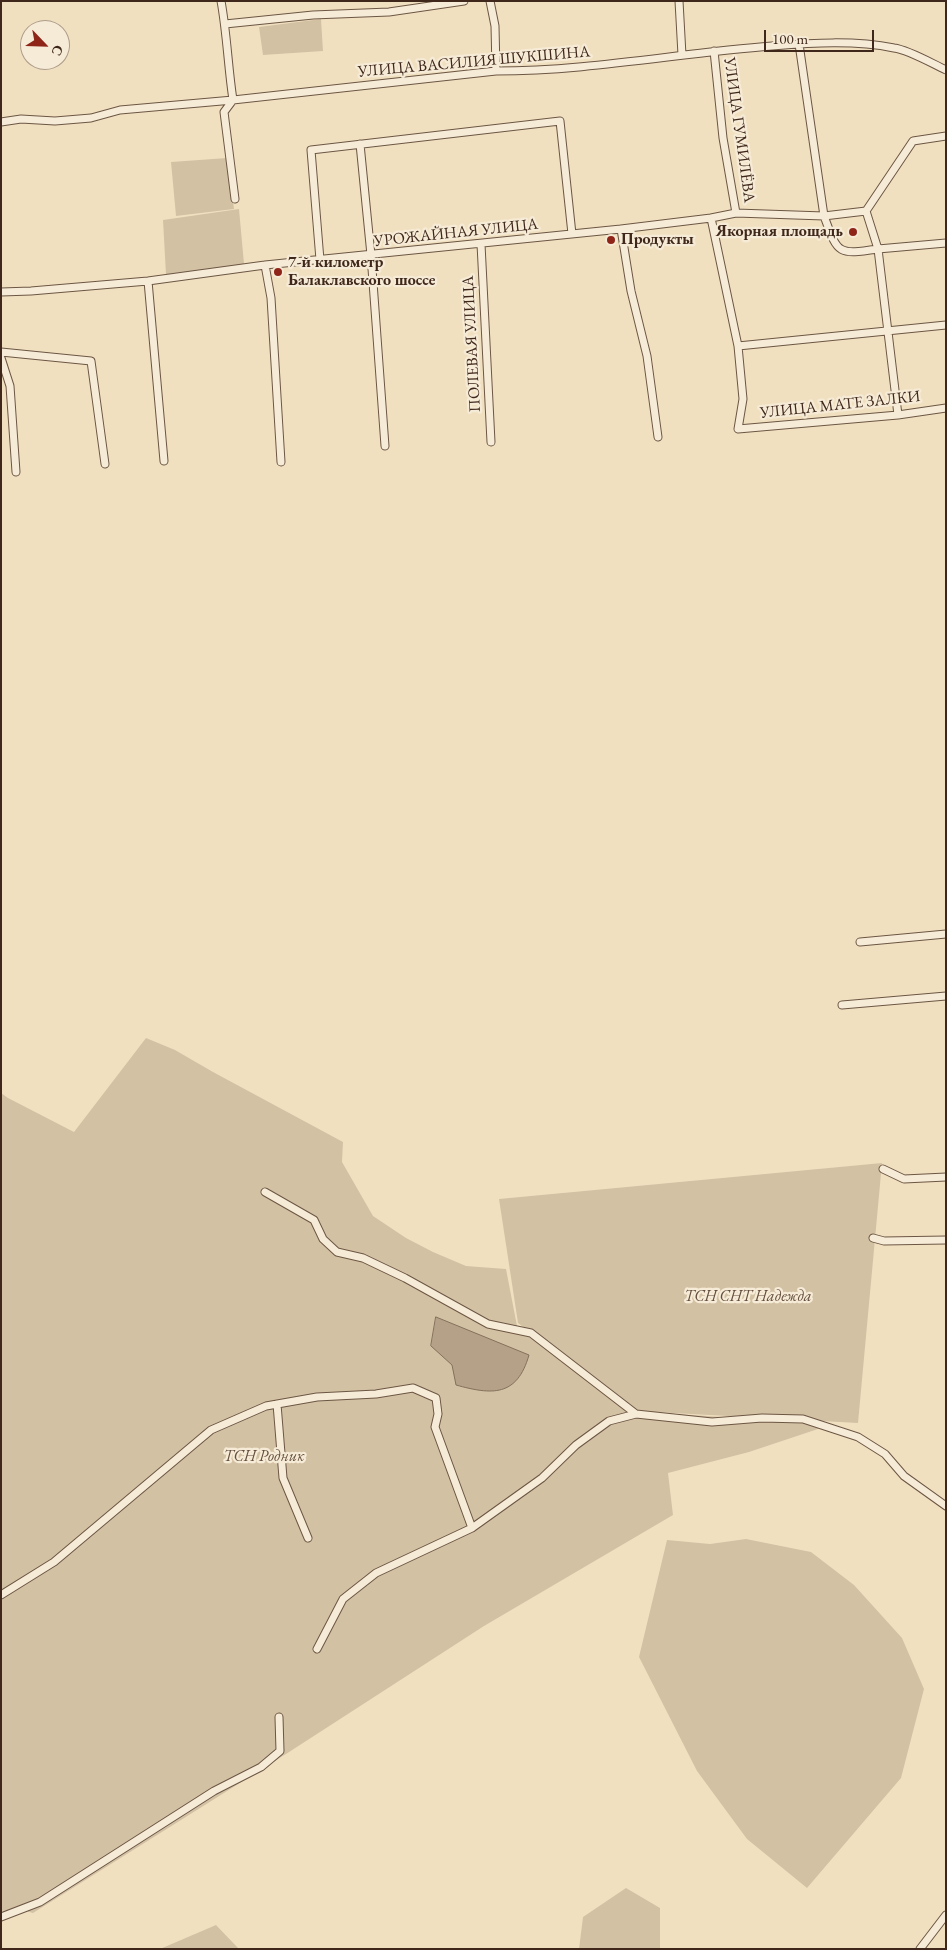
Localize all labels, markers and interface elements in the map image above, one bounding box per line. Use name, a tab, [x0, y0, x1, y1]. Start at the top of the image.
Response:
north arrow	[20, 20, 70, 70]
scale bar	[767, 20, 877, 52]
text: 100 m	[772, 29, 808, 48]
text: С	[48, 42, 68, 59]
street label: УЛИЦА ВАСИЛИЯ ШУКШИНА	[357, 42, 591, 82]
street label: УЛИЦА ГУМИЛЁВА	[719, 56, 759, 204]
street label: УРОЖАЙНАЯ УЛИЦА	[373, 215, 539, 251]
place label: Якорная площадь	[715, 222, 843, 242]
marker: Якорная площадь	[847, 226, 859, 238]
place label: Продукты	[621, 230, 694, 250]
marker: Продукты	[605, 234, 617, 246]
place label: 7-й километр Балаклавского шоссе	[288, 253, 435, 291]
marker: 7-й километр Балаклавского шоссе	[272, 266, 284, 278]
street label: ПОЛЕВАЯ УЛИЦА	[459, 275, 485, 413]
street label: УЛИЦА МАТЕ ЗАЛКИ	[759, 387, 921, 423]
park label: ТСН СНТ Надежда	[684, 1287, 812, 1307]
park label: ТСН Родник	[224, 1447, 304, 1467]

